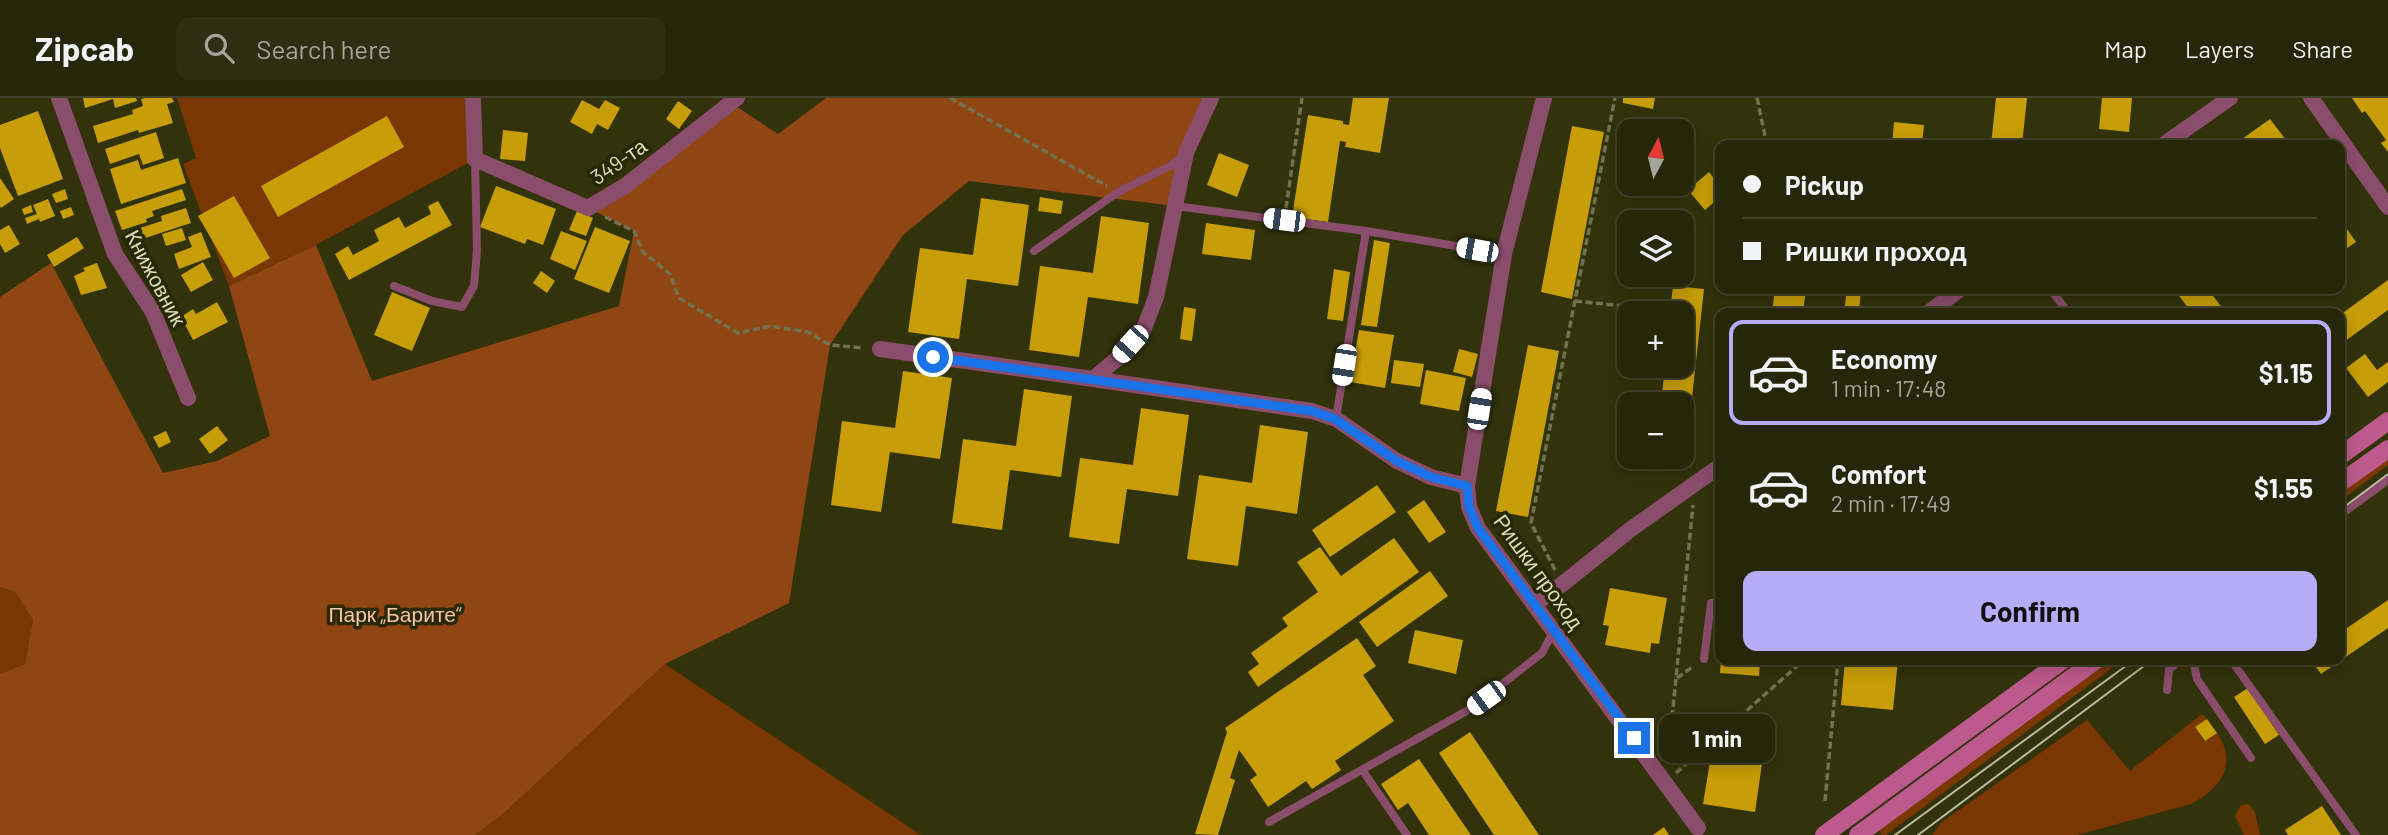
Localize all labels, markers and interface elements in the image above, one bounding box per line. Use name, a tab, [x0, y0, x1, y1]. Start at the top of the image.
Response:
search box	[176, 17, 666, 80]
text: Zipcab	[35, 28, 134, 68]
icon: search	[200, 29, 238, 67]
text: Search here	[256, 33, 391, 64]
text: Map	[2104, 34, 2147, 63]
text: Layers	[2185, 34, 2254, 63]
text: Share	[2292, 34, 2353, 63]
north arrow	[1617, 119, 1694, 196]
map controls	[1617, 119, 1694, 469]
street label: 349-та	[585, 132, 651, 189]
text: Pickup	[1785, 169, 1864, 200]
car	[1262, 207, 1307, 233]
button: layers	[1617, 210, 1694, 287]
street label: Книжовник	[121, 225, 192, 330]
text: Ришки проход	[1785, 235, 1967, 266]
car	[1455, 236, 1500, 264]
button: +	[1617, 301, 1694, 378]
car	[1109, 321, 1152, 367]
route start	[917, 341, 949, 373]
icon: car	[1747, 341, 1810, 404]
car	[1331, 343, 1358, 387]
text: Economy	[1831, 343, 1937, 374]
text: $1.15	[2259, 357, 2313, 388]
text: 1 min · 17:48	[1831, 374, 1946, 402]
car	[1466, 387, 1493, 431]
button: −	[1617, 392, 1694, 469]
icon: car	[1747, 456, 1810, 519]
text: Comfort	[1831, 458, 1927, 489]
text: $1.55	[2254, 472, 2313, 503]
text: 2 min · 17:49	[1831, 489, 1951, 517]
street label: Ришки проход	[1489, 509, 1589, 633]
button: Confirm	[1743, 571, 2317, 651]
park label: Парк „Барите“	[328, 601, 462, 626]
car	[1463, 677, 1510, 719]
callout: 1 min	[1658, 714, 1774, 762]
route end	[1618, 722, 1650, 754]
text: 1 min	[1692, 724, 1742, 752]

